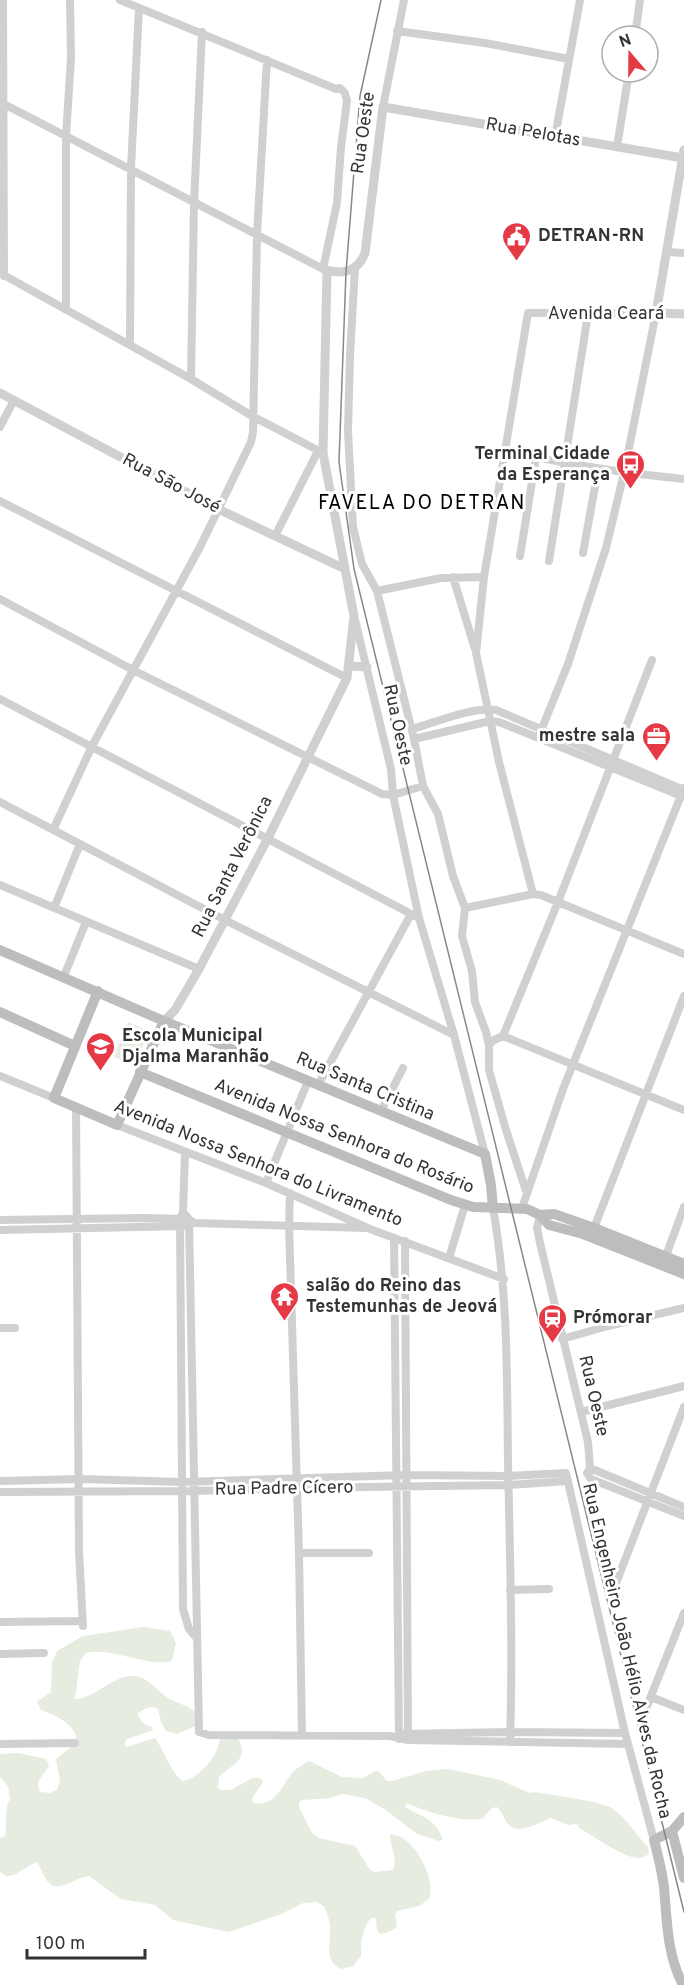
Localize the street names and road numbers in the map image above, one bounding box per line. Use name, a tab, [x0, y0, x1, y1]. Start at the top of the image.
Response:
street label: Rua Oeste	[347, 90, 381, 176]
street label: Rua Pelotas	[484, 113, 582, 153]
street label: Avenida Ceará	[548, 303, 664, 326]
street label: Rua São José	[118, 449, 224, 519]
street label: Rua Oeste	[377, 682, 417, 768]
street label: Rua Santa Verônica	[187, 792, 279, 942]
street label: Rua Santa Cristina	[292, 1047, 438, 1127]
street label: Avenida Nossa Senhora do Rosário	[211, 1074, 477, 1200]
street label: Avenida Nossa Senhora do Livramento	[110, 1095, 406, 1233]
street label: Rua Oeste	[572, 1353, 614, 1439]
street label: Rua Padre Cícero	[214, 1476, 354, 1502]
street label: Rua Engenheiro João Hélio Alves da Rocha	[576, 1481, 676, 1821]

